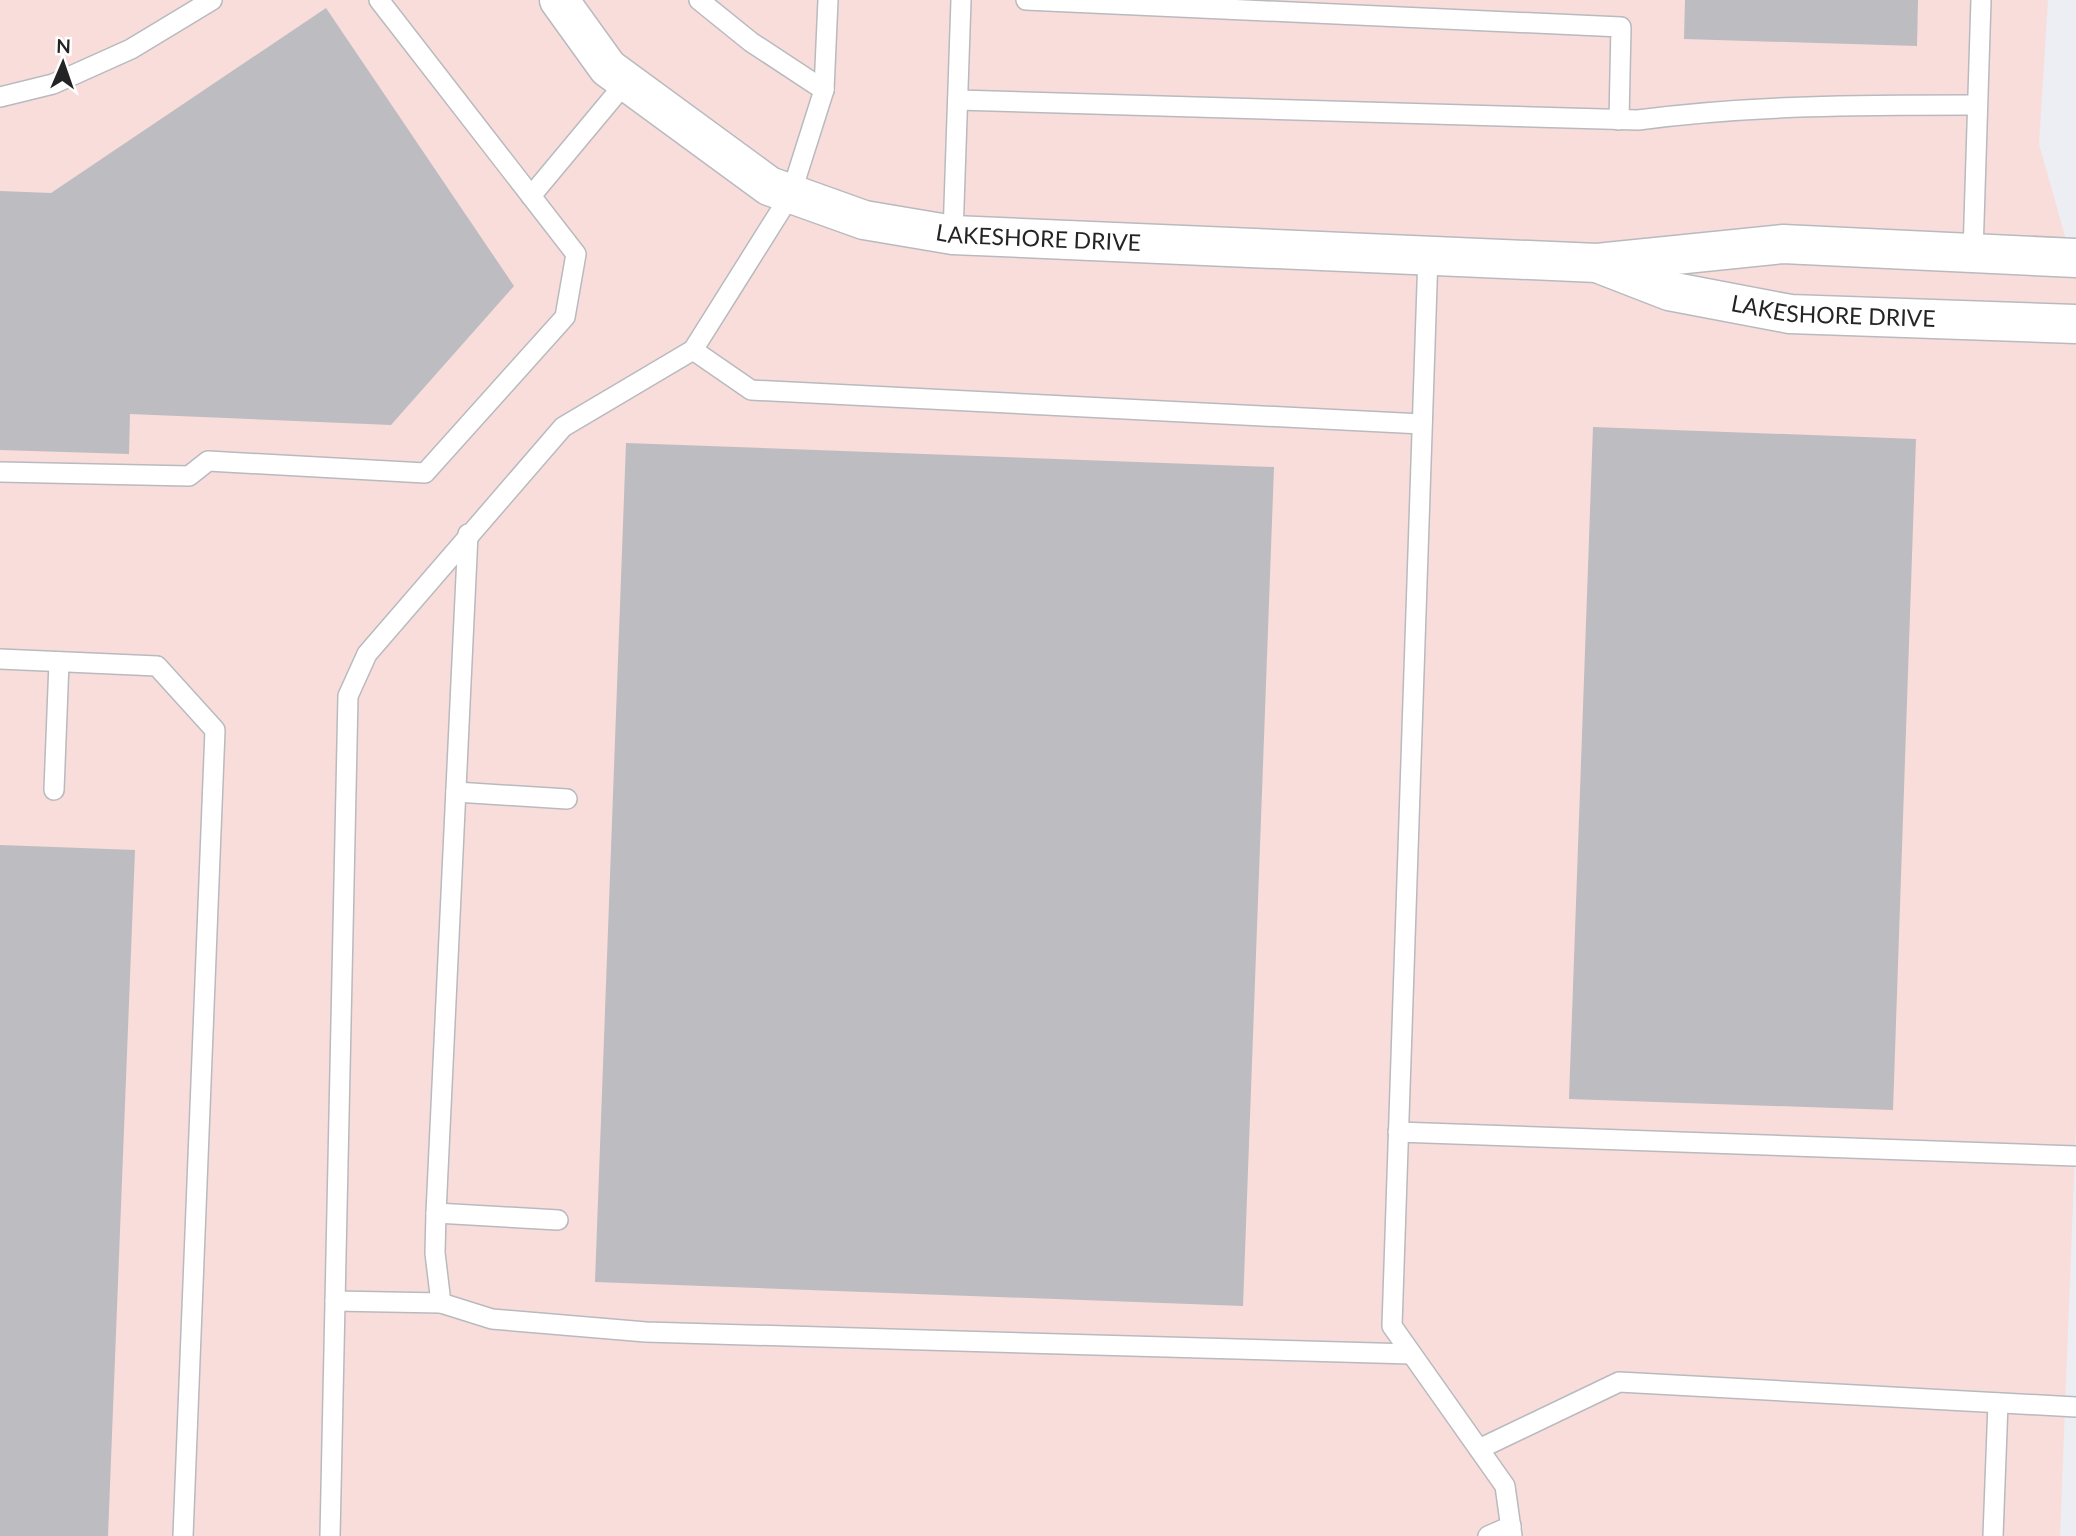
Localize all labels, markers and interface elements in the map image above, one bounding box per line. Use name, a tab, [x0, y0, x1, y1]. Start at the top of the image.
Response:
north arrow	[28, 28, 98, 98]
text: N	[56, 34, 71, 57]
street label: LAKESHORE DRIVE	[934, 217, 1142, 256]
street label: LAKESHORE DRIVE	[1729, 288, 1936, 332]

